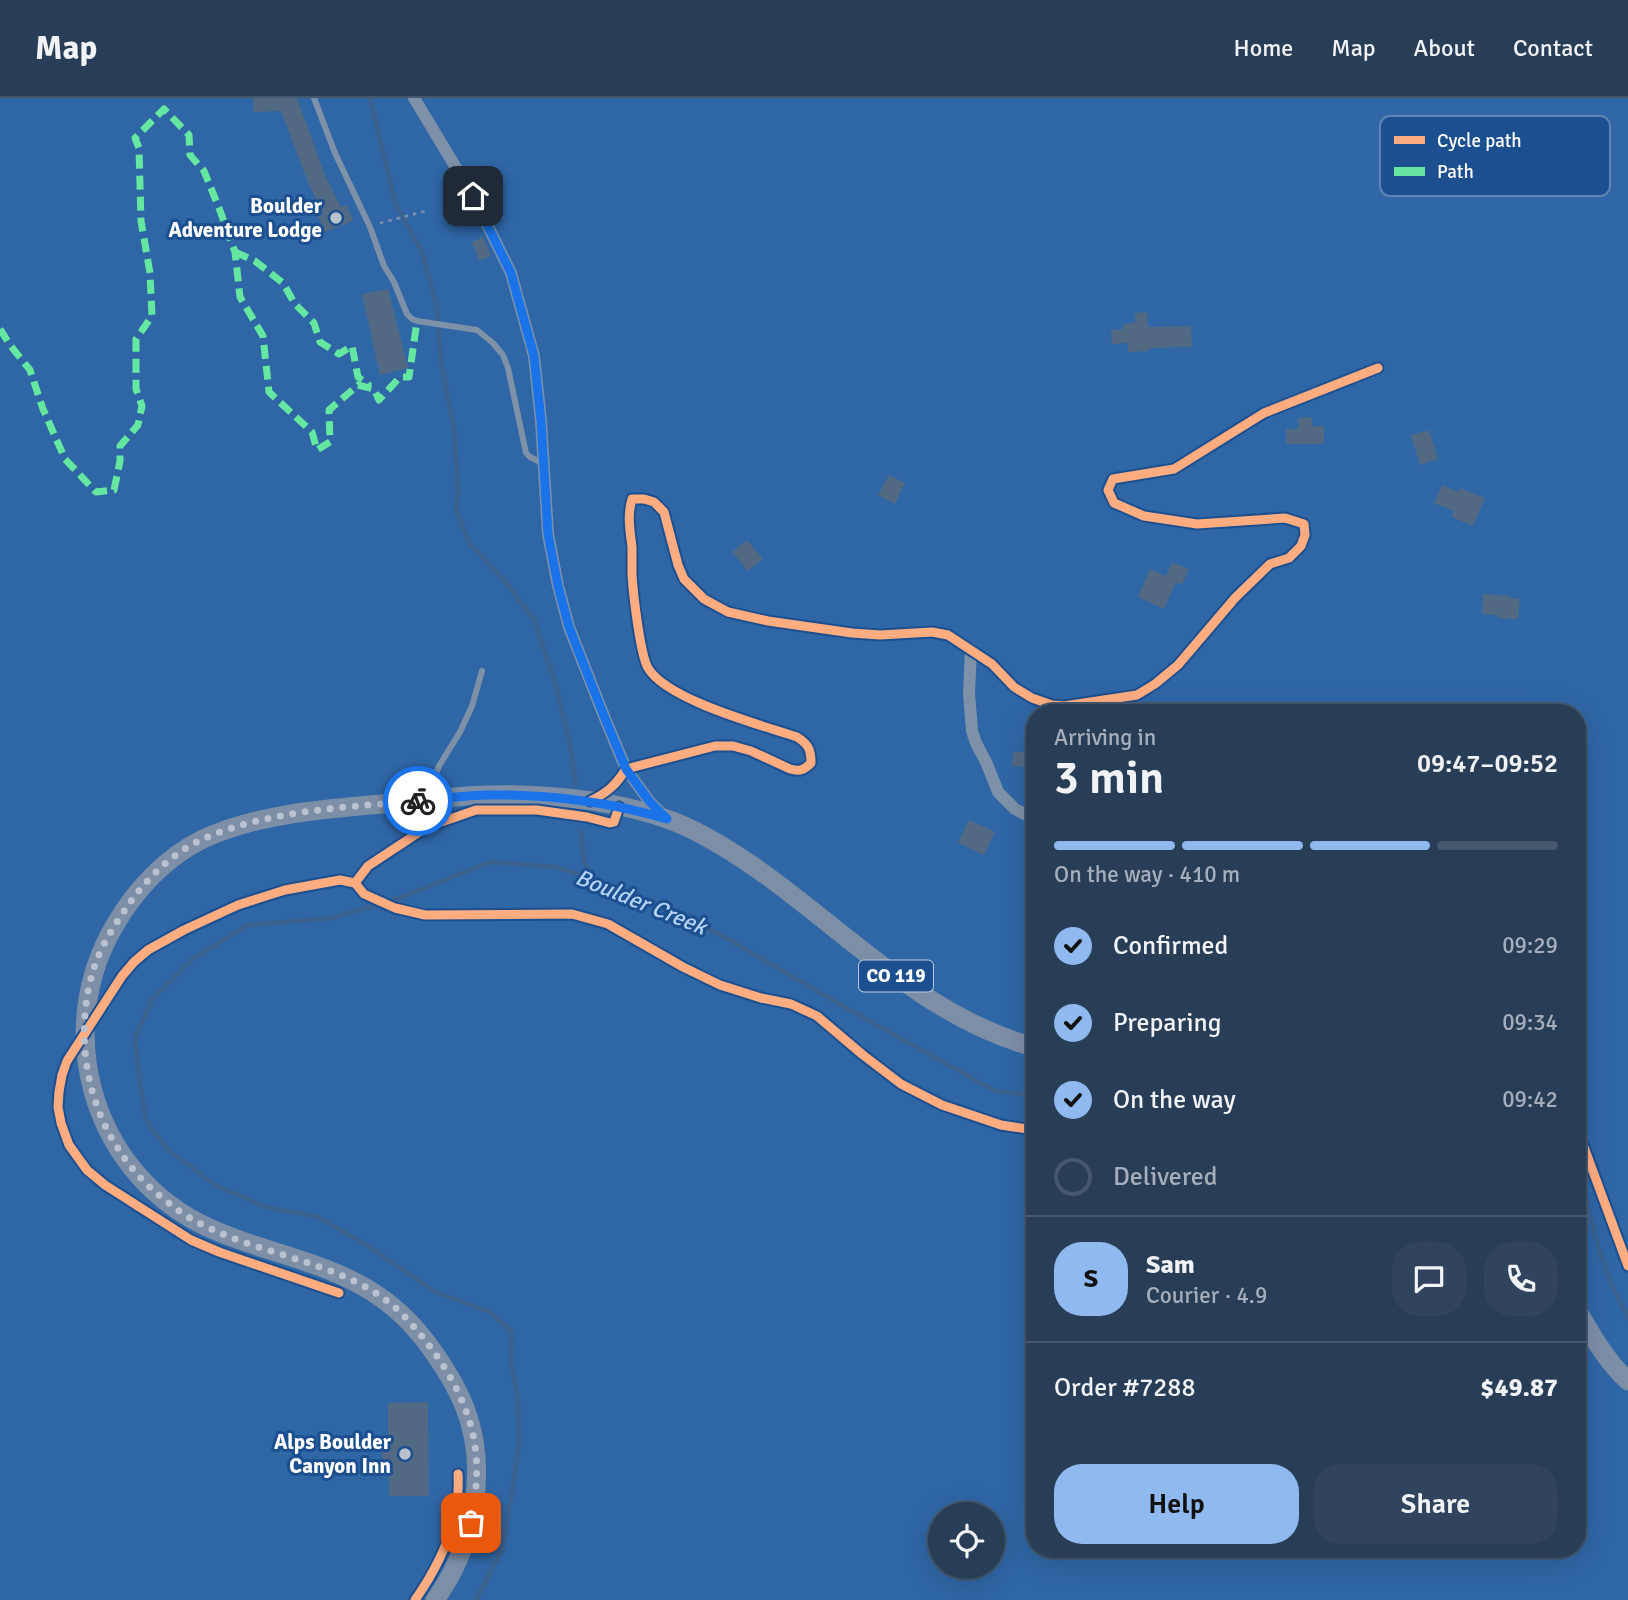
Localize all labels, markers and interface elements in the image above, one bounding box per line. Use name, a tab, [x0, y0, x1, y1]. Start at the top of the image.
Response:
text: Map	[35, 28, 97, 69]
text: Home	[1233, 33, 1293, 63]
text: Map	[1331, 33, 1376, 63]
text: About	[1414, 33, 1475, 63]
text: Contact	[1513, 33, 1593, 63]
legend	[1380, 116, 1610, 196]
text: Cycle path	[1437, 129, 1522, 153]
text: Path	[1437, 160, 1474, 184]
pin	[443, 166, 503, 226]
icon: home	[454, 177, 492, 215]
place label: Boulder Adventure Lodge	[169, 193, 323, 243]
marker: Boulder Adventure Lodge	[328, 210, 344, 226]
text: Arriving in	[1054, 723, 1156, 752]
text: 09:47–09:52	[1417, 748, 1558, 780]
text: 3 min	[1054, 750, 1164, 806]
courier	[383, 766, 453, 836]
icon: bike	[399, 782, 437, 820]
text: On the way · 410 m	[1054, 860, 1240, 889]
water label: Boulder Creek	[571, 863, 713, 942]
icon: check	[1054, 927, 1092, 965]
text: Confirmed	[1113, 930, 1228, 962]
text: 09:29	[1502, 931, 1558, 960]
road number: CO 119	[859, 960, 933, 992]
icon: check	[1054, 1004, 1092, 1042]
text: Preparing	[1113, 1007, 1221, 1039]
text: 09:34	[1502, 1008, 1558, 1037]
icon: check	[1054, 1081, 1092, 1119]
text: On the way	[1113, 1084, 1236, 1116]
text: 09:42	[1502, 1085, 1558, 1114]
text: Delivered	[1113, 1161, 1218, 1193]
button: chat	[1392, 1242, 1466, 1316]
button: phone	[1484, 1242, 1558, 1316]
text: Sam	[1146, 1249, 1195, 1281]
text: S	[1084, 1263, 1098, 1295]
text: Courier · 4.9	[1146, 1281, 1267, 1310]
text: Order #7288	[1054, 1372, 1195, 1404]
text: $49.87	[1480, 1372, 1558, 1404]
place label: Alps Boulder Canyon Inn	[274, 1429, 392, 1479]
marker: Alps Boulder Canyon Inn	[397, 1446, 413, 1462]
button: Help	[1054, 1464, 1299, 1544]
button: Share	[1313, 1464, 1558, 1544]
pin	[441, 1493, 501, 1553]
map controls	[928, 1502, 1005, 1579]
button: locate	[928, 1502, 1005, 1579]
icon: bag	[452, 1504, 490, 1542]

